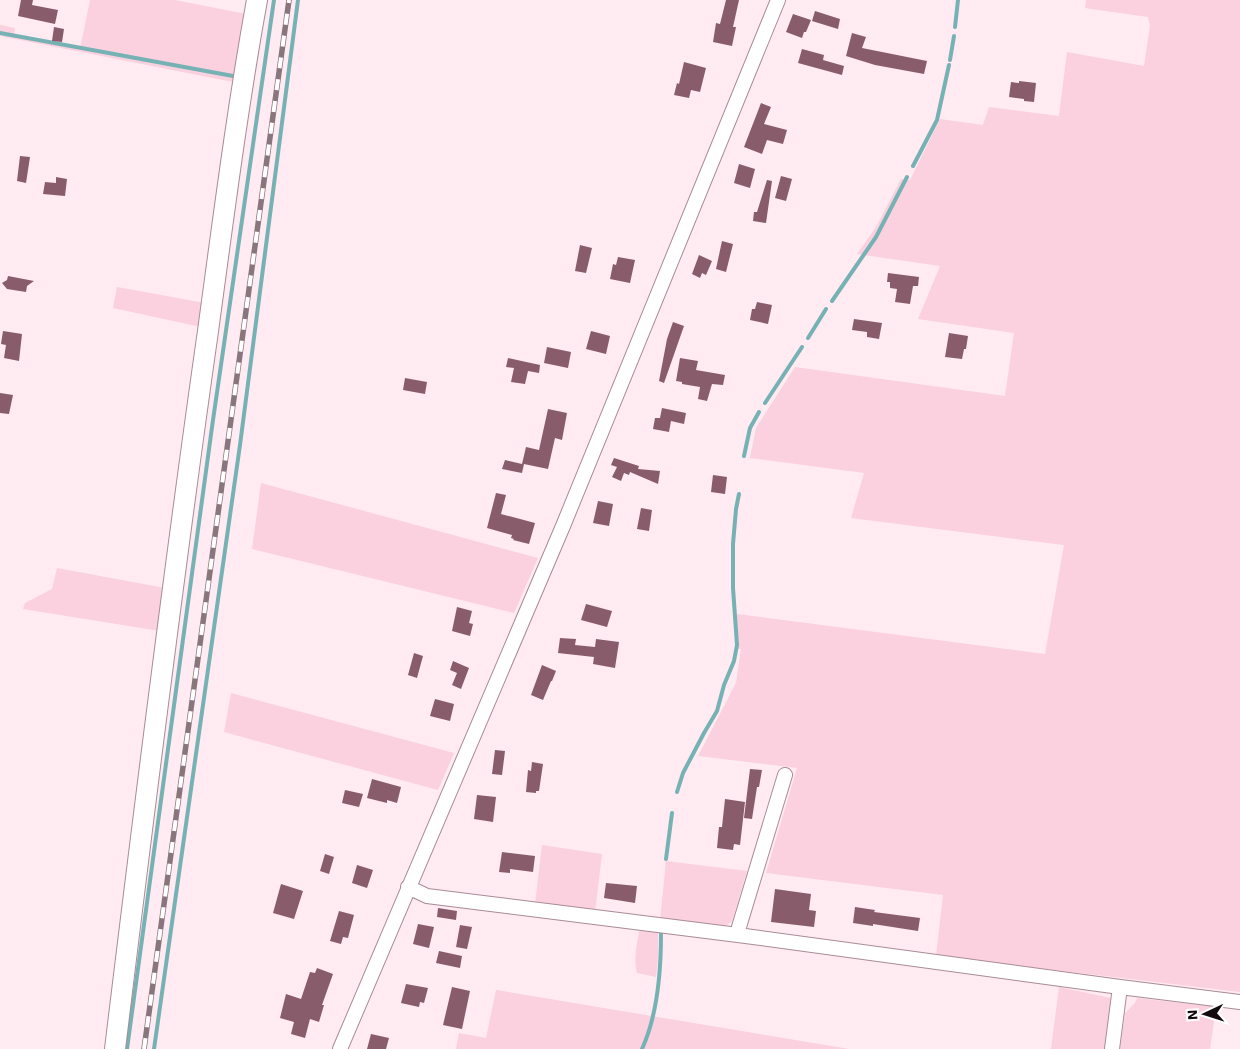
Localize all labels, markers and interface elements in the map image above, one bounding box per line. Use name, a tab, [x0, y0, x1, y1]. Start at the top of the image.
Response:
north arrow	[1180, 989, 1230, 1039]
text: N	[1184, 1009, 1200, 1021]

